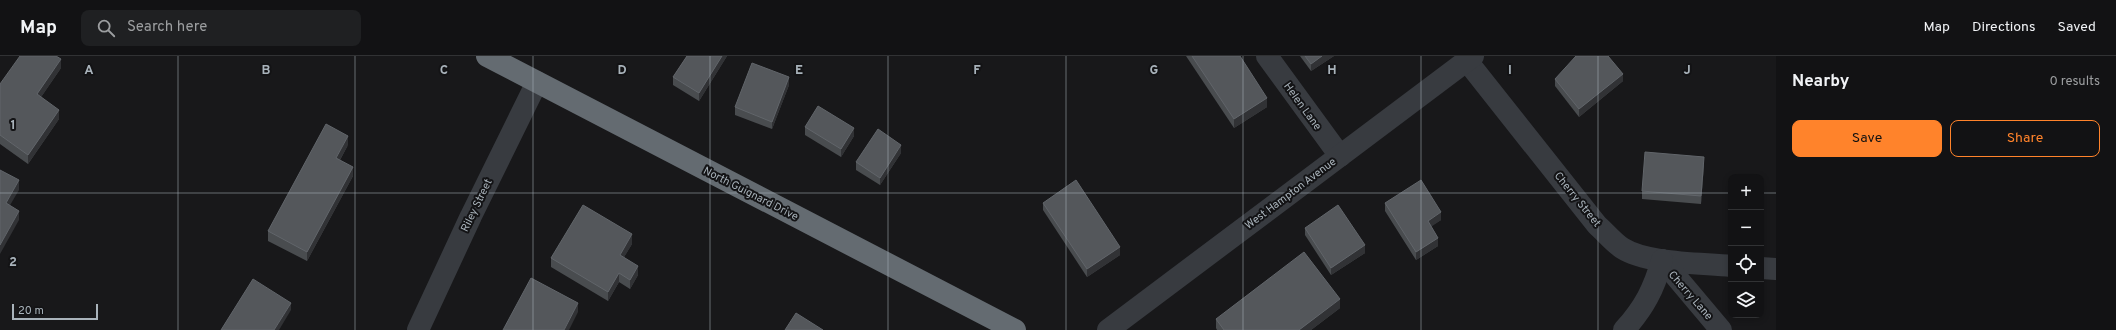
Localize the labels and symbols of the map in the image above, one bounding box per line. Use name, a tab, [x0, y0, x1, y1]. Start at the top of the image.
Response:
text: A	[84, 63, 94, 79]
text: B	[262, 63, 271, 79]
text: C	[440, 63, 448, 79]
text: D	[617, 63, 627, 79]
text: E	[795, 63, 803, 79]
text: F	[973, 63, 981, 79]
text: G	[1150, 63, 1159, 79]
text: H	[1327, 63, 1337, 79]
text: I	[1508, 63, 1512, 79]
text: J	[1683, 63, 1691, 79]
street label: Helen Lane	[1280, 80, 1324, 133]
text: 1	[10, 118, 16, 134]
street label: West Hampton Avenue	[1242, 155, 1339, 233]
street label: North Guignard Drive	[701, 164, 801, 224]
street label: Cherry Street	[1551, 169, 1604, 230]
street label: Riley Street	[458, 177, 496, 234]
text: 2	[9, 255, 17, 271]
street label: Cherry Lane	[1665, 268, 1716, 323]
scale bar	[12, 302, 98, 321]

